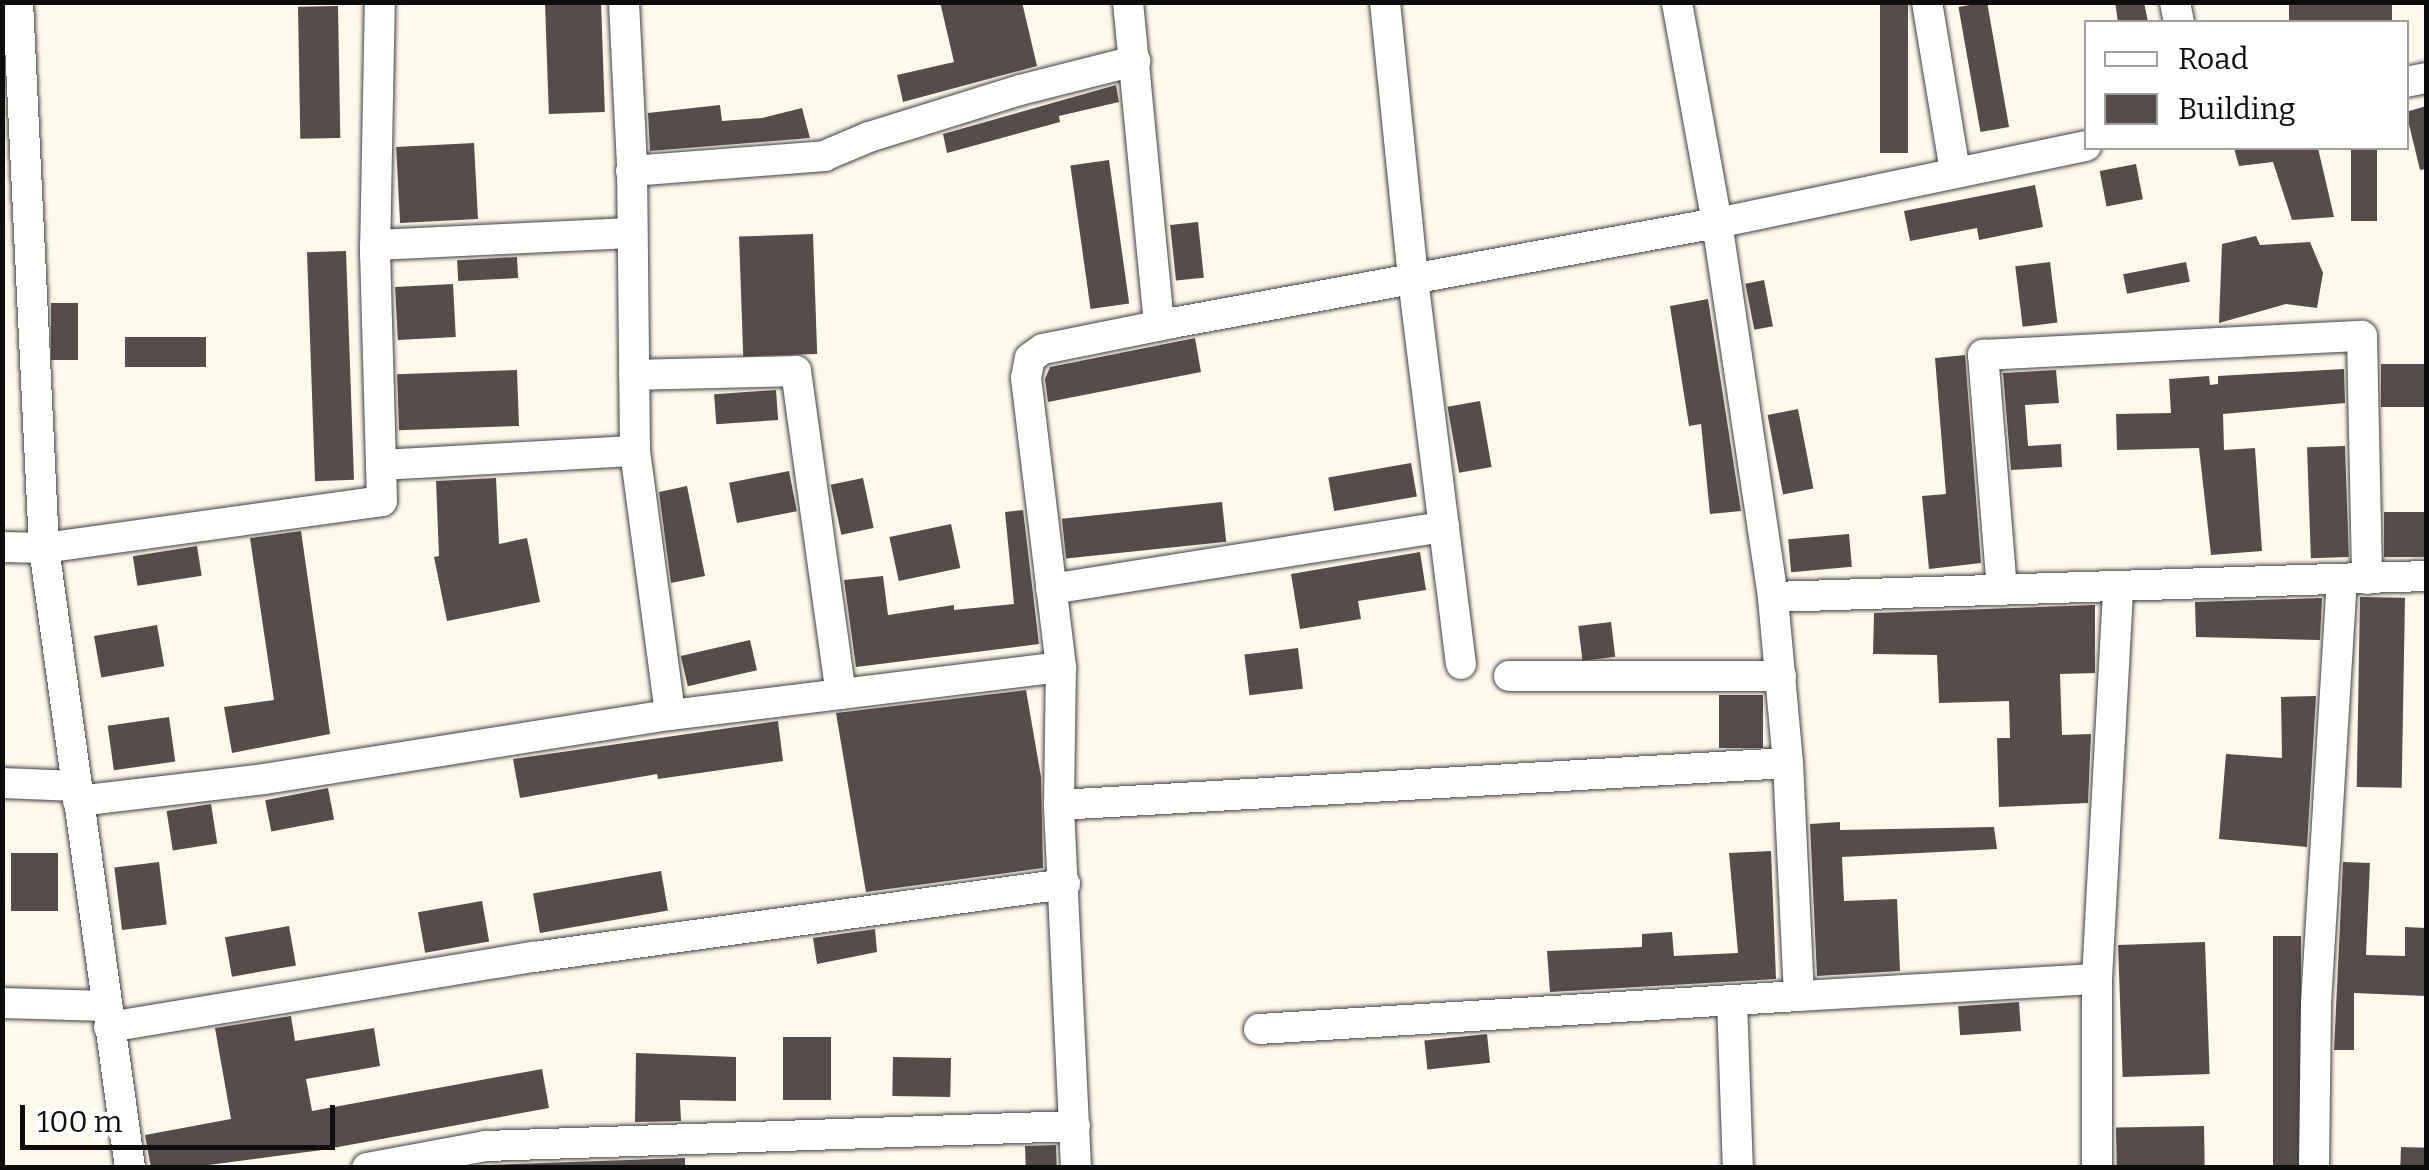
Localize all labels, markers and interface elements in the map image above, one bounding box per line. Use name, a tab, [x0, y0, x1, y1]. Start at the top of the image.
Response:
legend	[2084, 20, 2409, 150]
text: Road	[2178, 41, 2249, 77]
text: Building	[2178, 91, 2296, 127]
scale bar	[25, 1085, 340, 1147]
text: 100 m	[37, 1104, 122, 1140]

